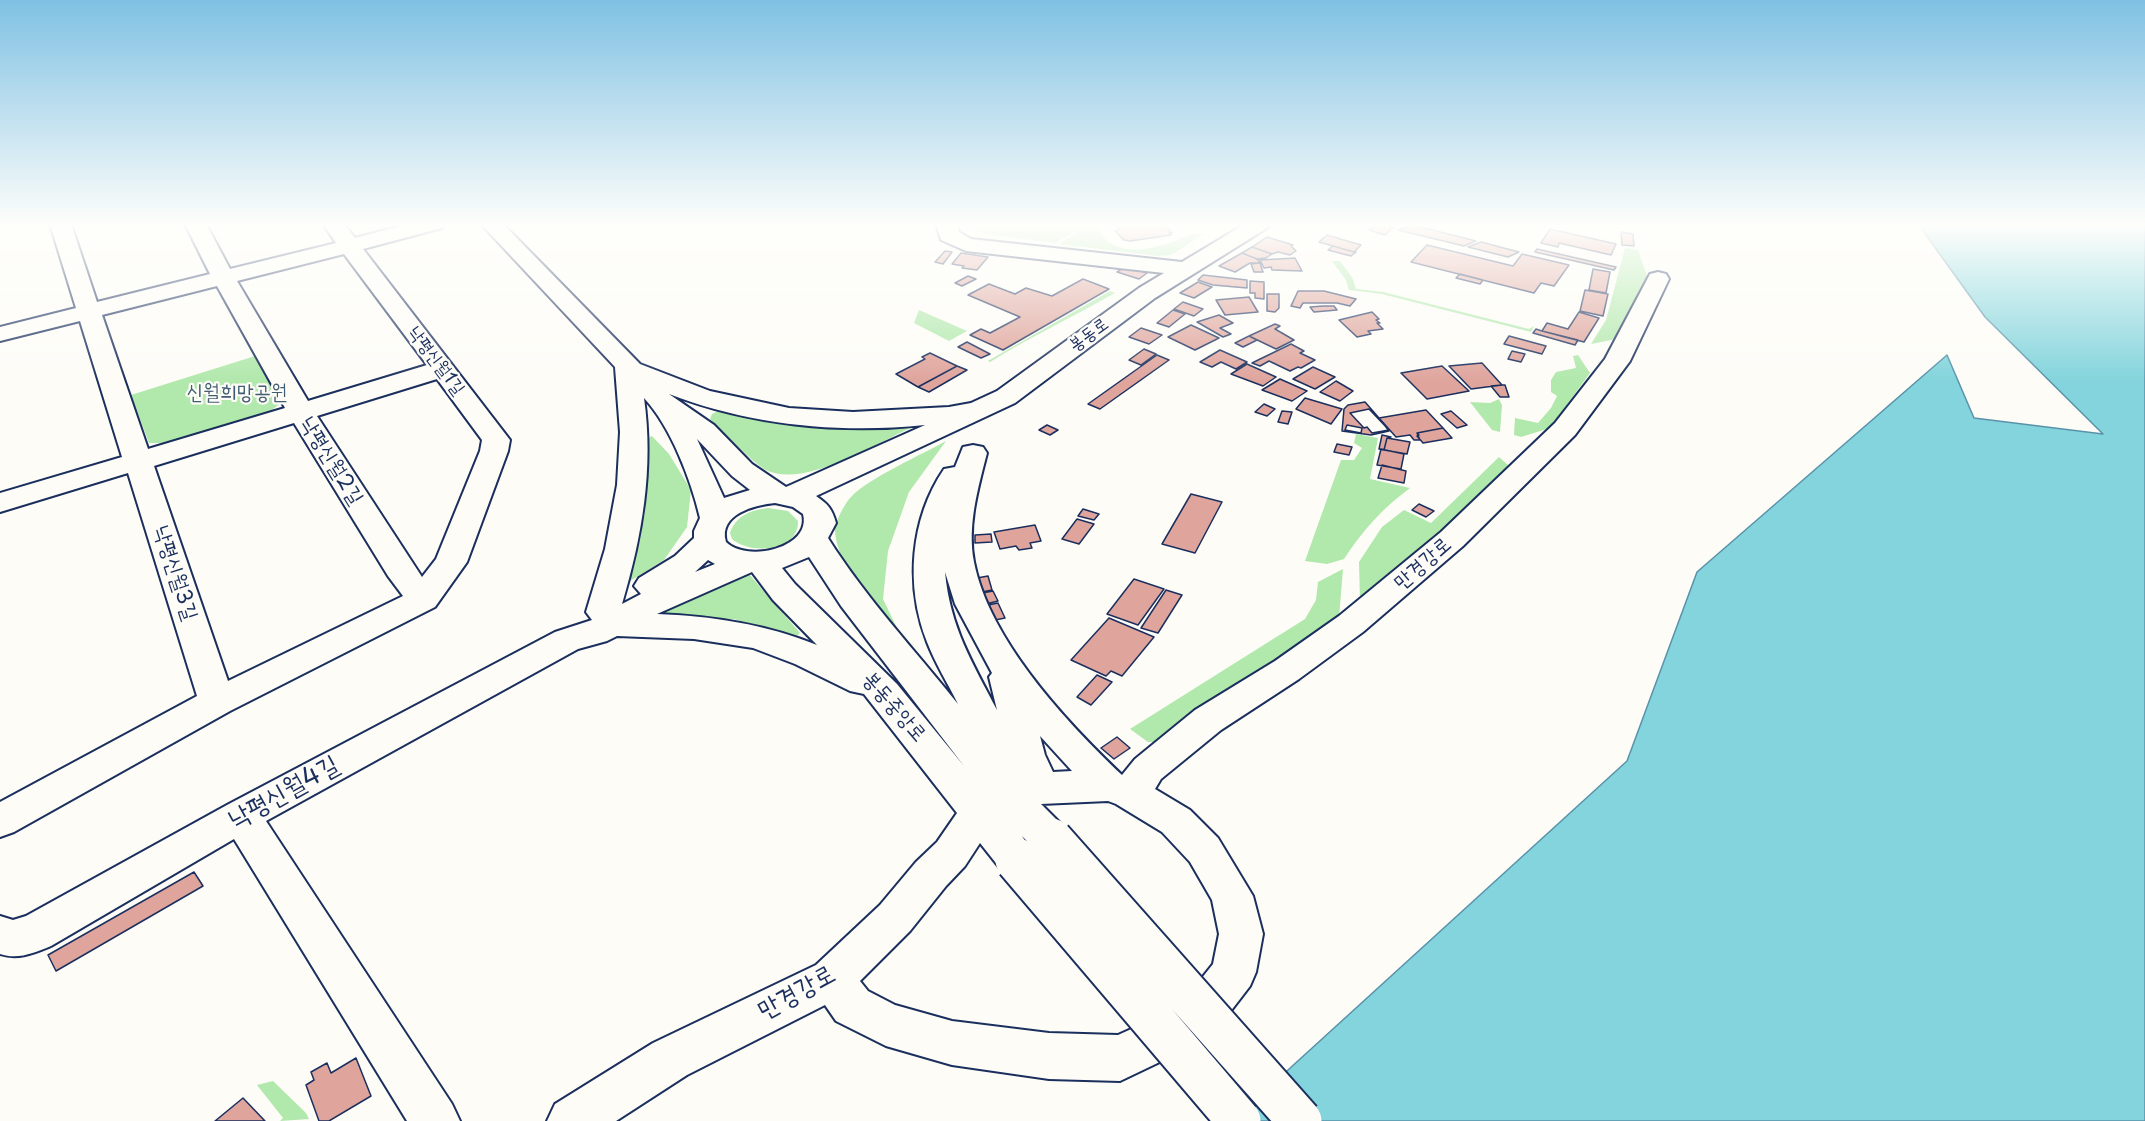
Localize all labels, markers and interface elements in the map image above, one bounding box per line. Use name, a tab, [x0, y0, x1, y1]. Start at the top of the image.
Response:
street label: 봉동로	[1065, 313, 1113, 357]
street label: 낙평신월1길	[403, 322, 469, 400]
park label: 신월희망공원	[186, 380, 288, 406]
street label: 낙평신월2길	[294, 412, 368, 510]
street label: 낙평신월3길	[148, 522, 202, 624]
street label: 만경강로	[1389, 532, 1457, 596]
street label: 봉동중앙로	[857, 667, 931, 747]
street label: 낙평신월4길	[223, 750, 345, 836]
street label: 만경강로	[753, 959, 841, 1027]

